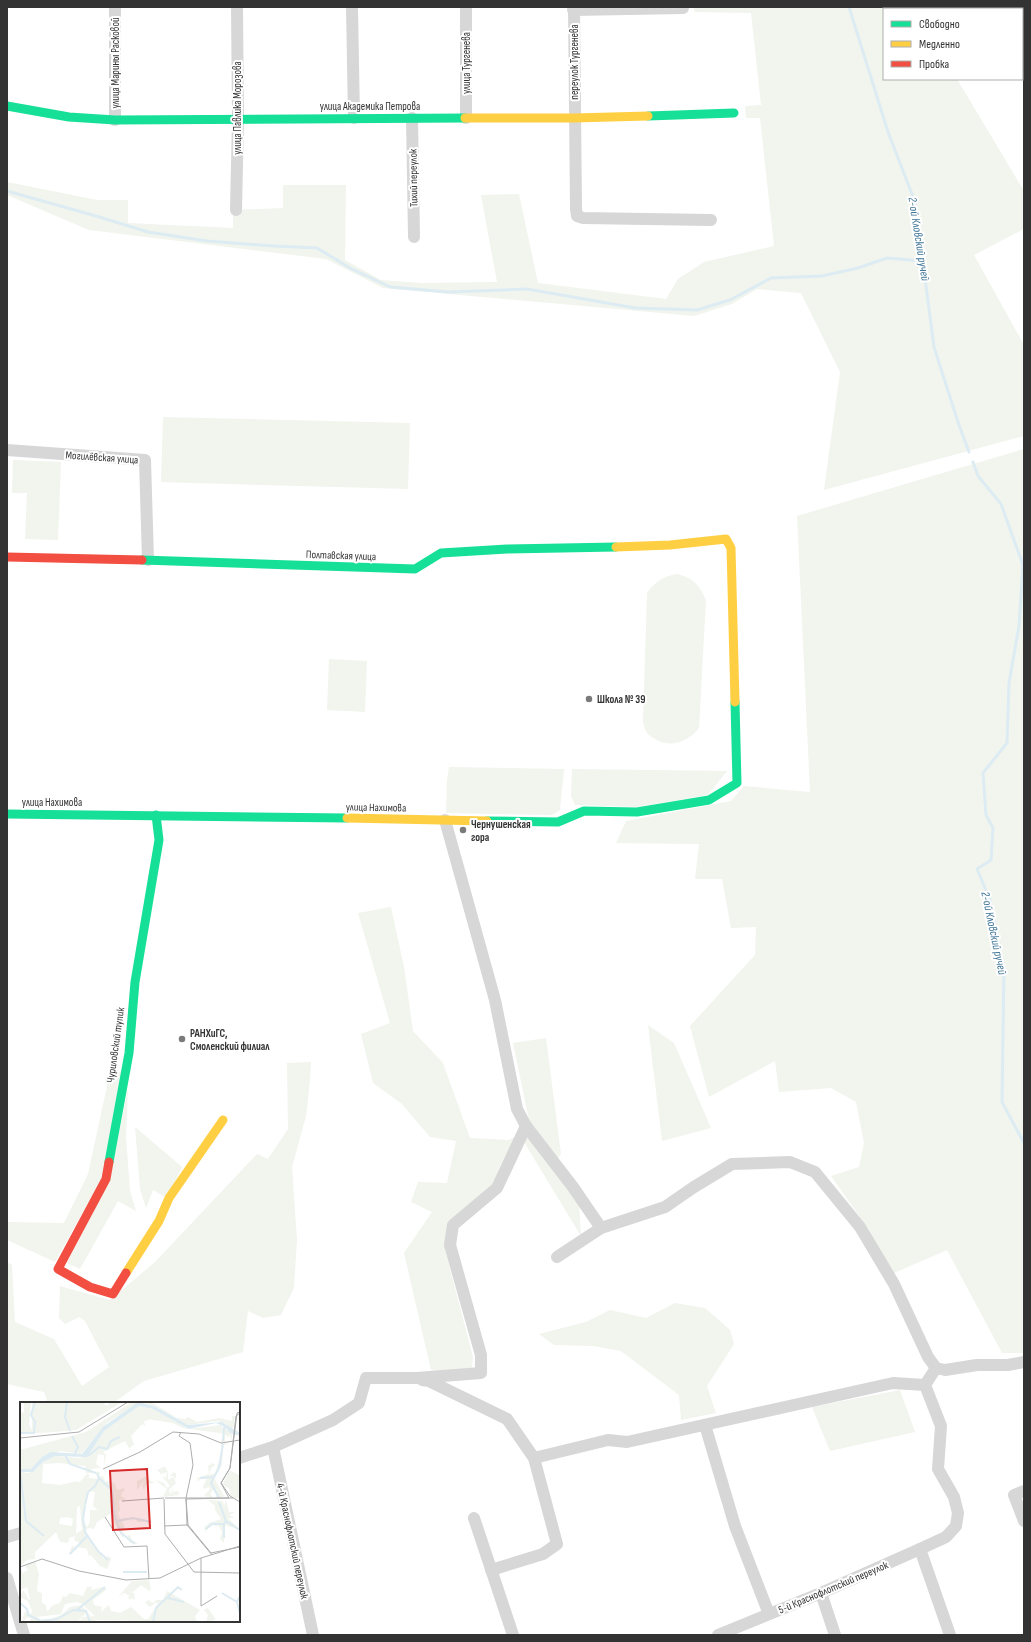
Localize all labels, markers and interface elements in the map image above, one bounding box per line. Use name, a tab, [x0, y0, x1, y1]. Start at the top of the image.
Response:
legend	[883, 8, 1023, 80]
street label: улица Марины Расковой	[109, 17, 122, 109]
text: Свободно	[919, 17, 960, 32]
street label: переулок Тургенева	[568, 24, 581, 100]
street label: улица Тургенева	[460, 32, 473, 94]
text: Медленно	[919, 37, 960, 52]
text: Пробка	[919, 57, 950, 72]
street label: улица Павлика Морозова	[231, 61, 244, 155]
street label: улица Академика Петрова	[320, 100, 420, 113]
street label: Тихий переулок	[406, 148, 421, 207]
water label: 2-ой Кловский ручей	[904, 196, 933, 282]
street label: Могилёвская улица	[65, 448, 139, 467]
street label: Полтавская улица	[306, 548, 376, 563]
place label: Школа № 39	[597, 693, 645, 706]
marker: Школа № 39	[584, 694, 594, 704]
street label: улица Нахимова	[22, 796, 82, 809]
street label: улица Нахимова	[346, 800, 406, 815]
place label: Чернушенская гора	[471, 818, 531, 844]
marker: Чернушенская гора	[458, 825, 468, 835]
water label: 2-ой Кловский ручей	[977, 890, 1010, 976]
street label: Чуриловский тупик	[104, 1006, 127, 1084]
place label: РАНХиГС, Смоленский филиал	[190, 1027, 270, 1053]
marker: РАНХиГС, Смоленский филиал	[177, 1034, 187, 1044]
inset map	[20, 1402, 240, 1622]
street label: 4-й Краснофлотский переулок	[274, 1482, 311, 1601]
street label: 5-й Краснофлотский переулок	[776, 1558, 891, 1616]

